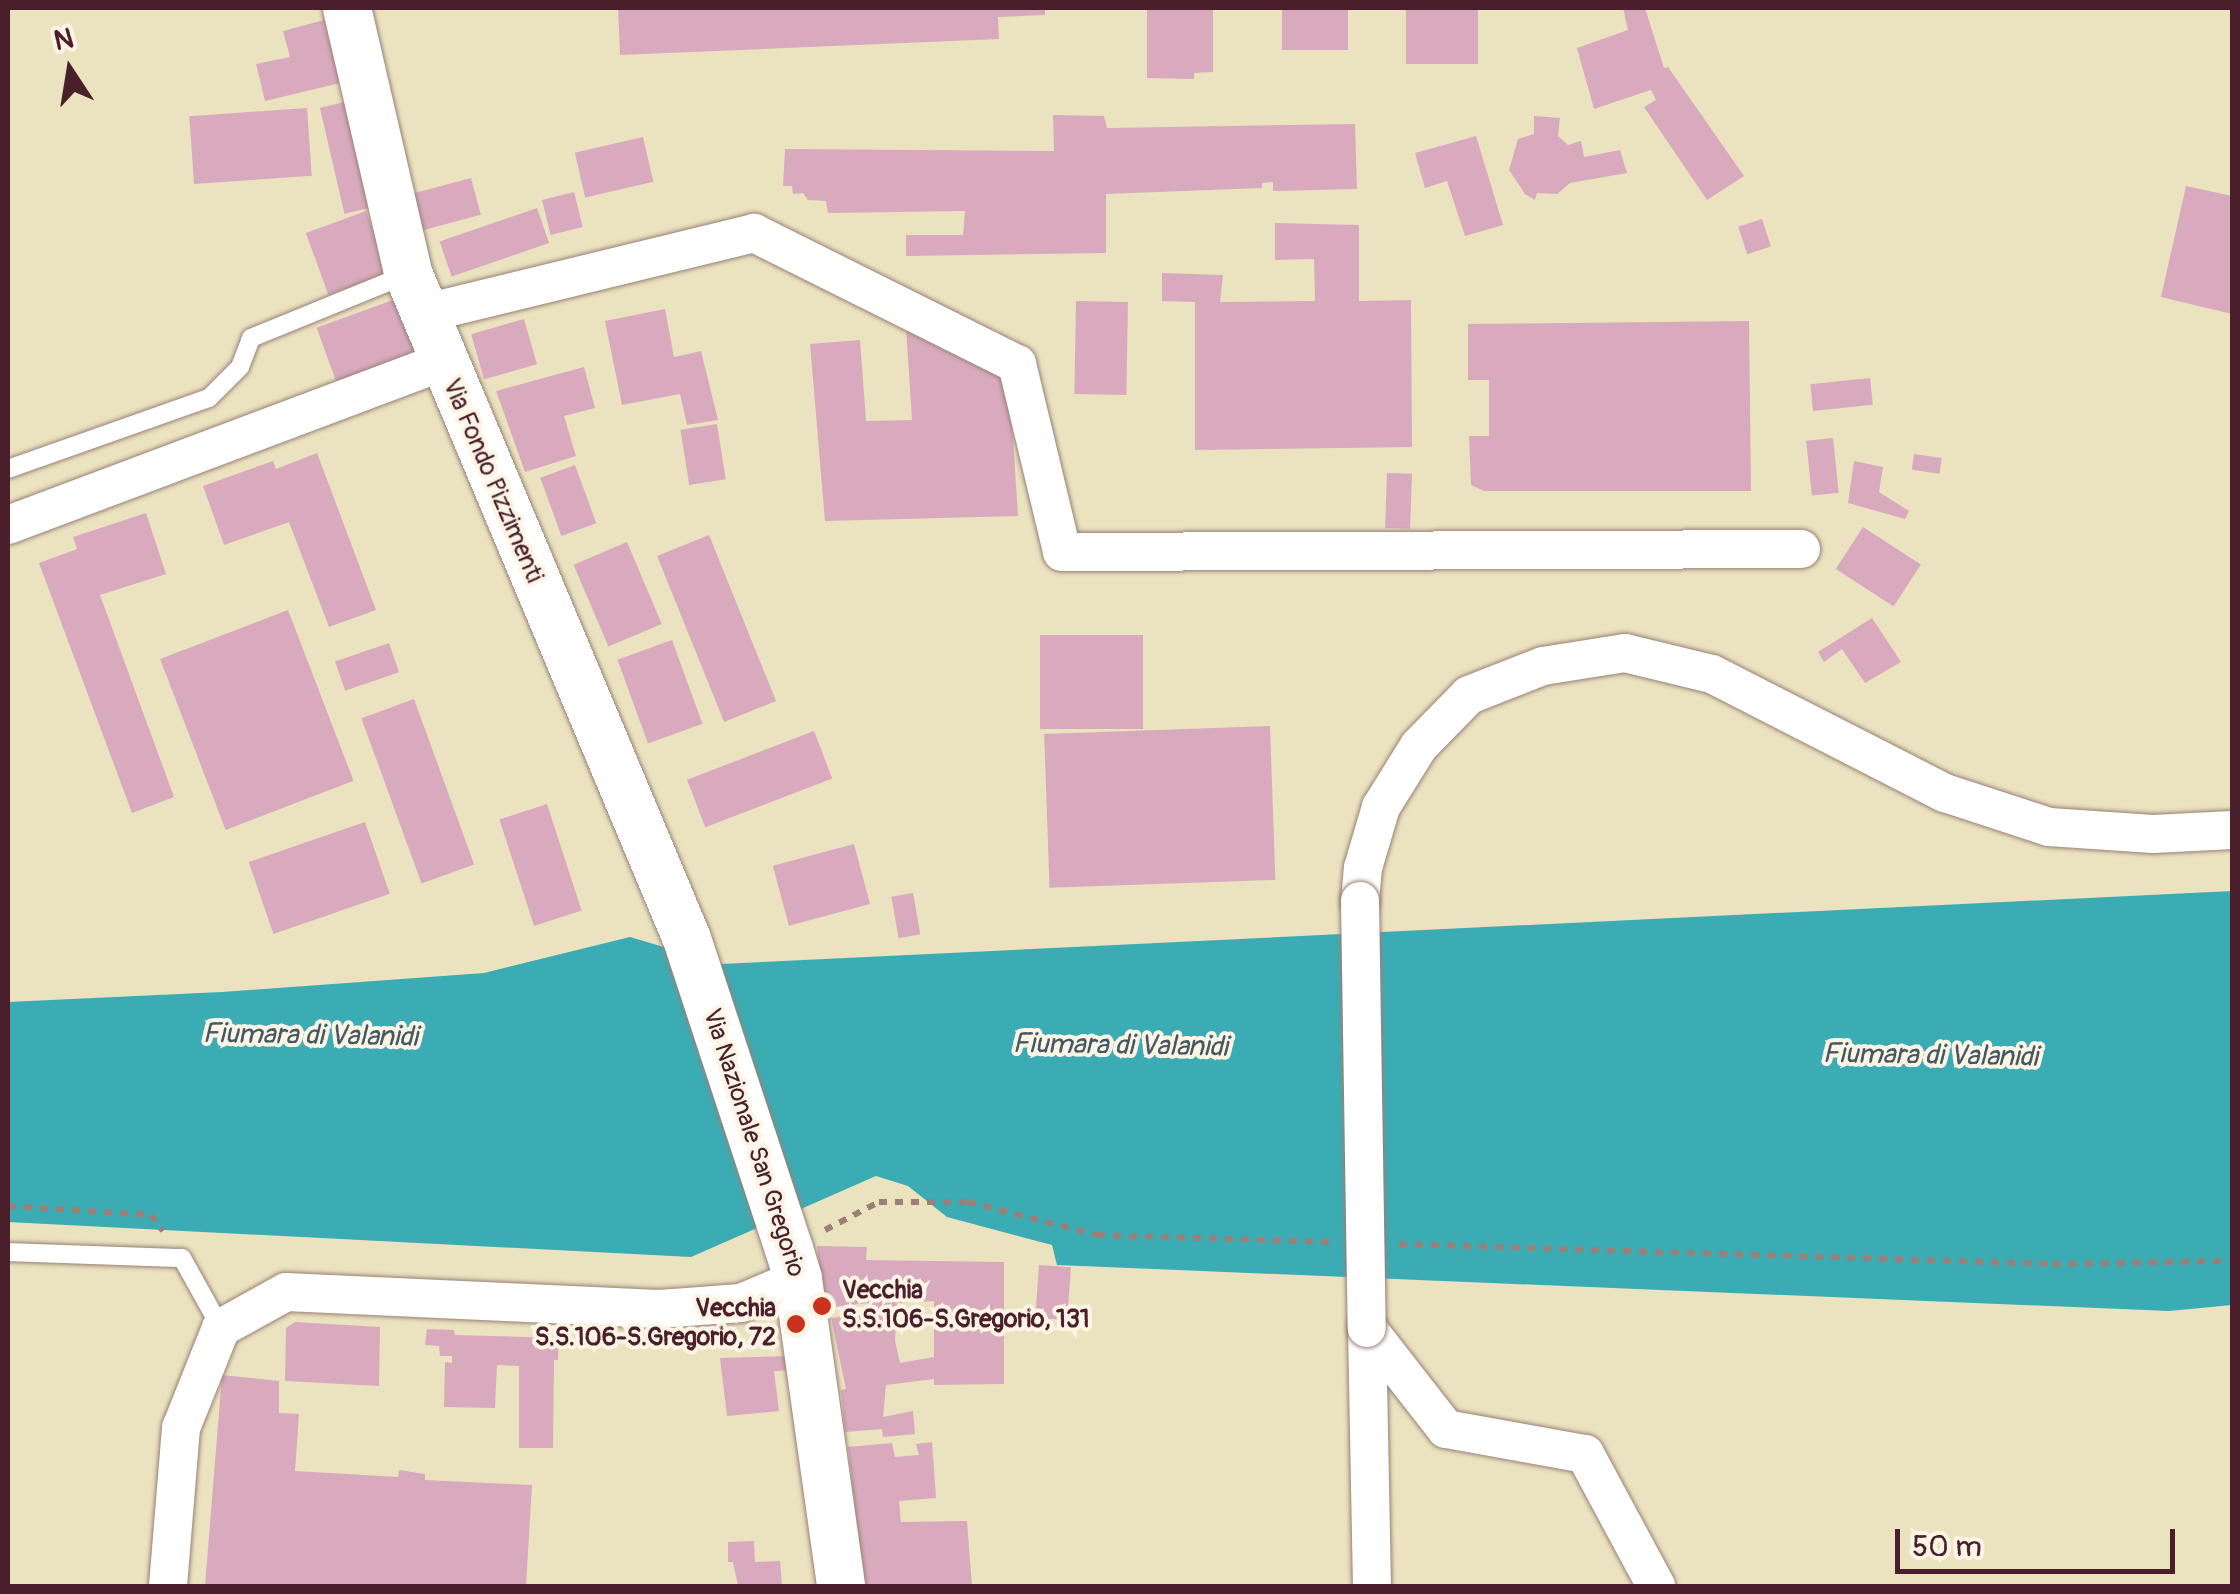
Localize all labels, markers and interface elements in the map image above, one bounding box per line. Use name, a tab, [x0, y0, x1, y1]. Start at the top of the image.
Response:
north arrow	[20, 20, 120, 120]
text: N	[51, 21, 77, 59]
street label: Via Fondo Pizzimenti	[435, 374, 549, 588]
street label: Via Nazionale San Gregorio	[695, 1005, 811, 1281]
water label: Fiumara di Valanidi	[202, 1017, 418, 1055]
water label: Fiumara di Valanidi	[1012, 1027, 1228, 1065]
water label: Fiumara di Valanidi	[1822, 1037, 2038, 1075]
place label: Vecchia S.S.106-S.Gregorio, 131	[842, 1277, 1090, 1336]
place label: Vecchia S.S.106-S.Gregorio, 72	[535, 1295, 776, 1354]
marker: Vecchia S.S.106-S.Gregorio, 131	[811, 1295, 833, 1317]
marker: Vecchia S.S.106-S.Gregorio, 72	[785, 1313, 807, 1335]
scale bar	[1900, 1509, 2180, 1571]
text: 50 m	[1912, 1528, 1982, 1565]

